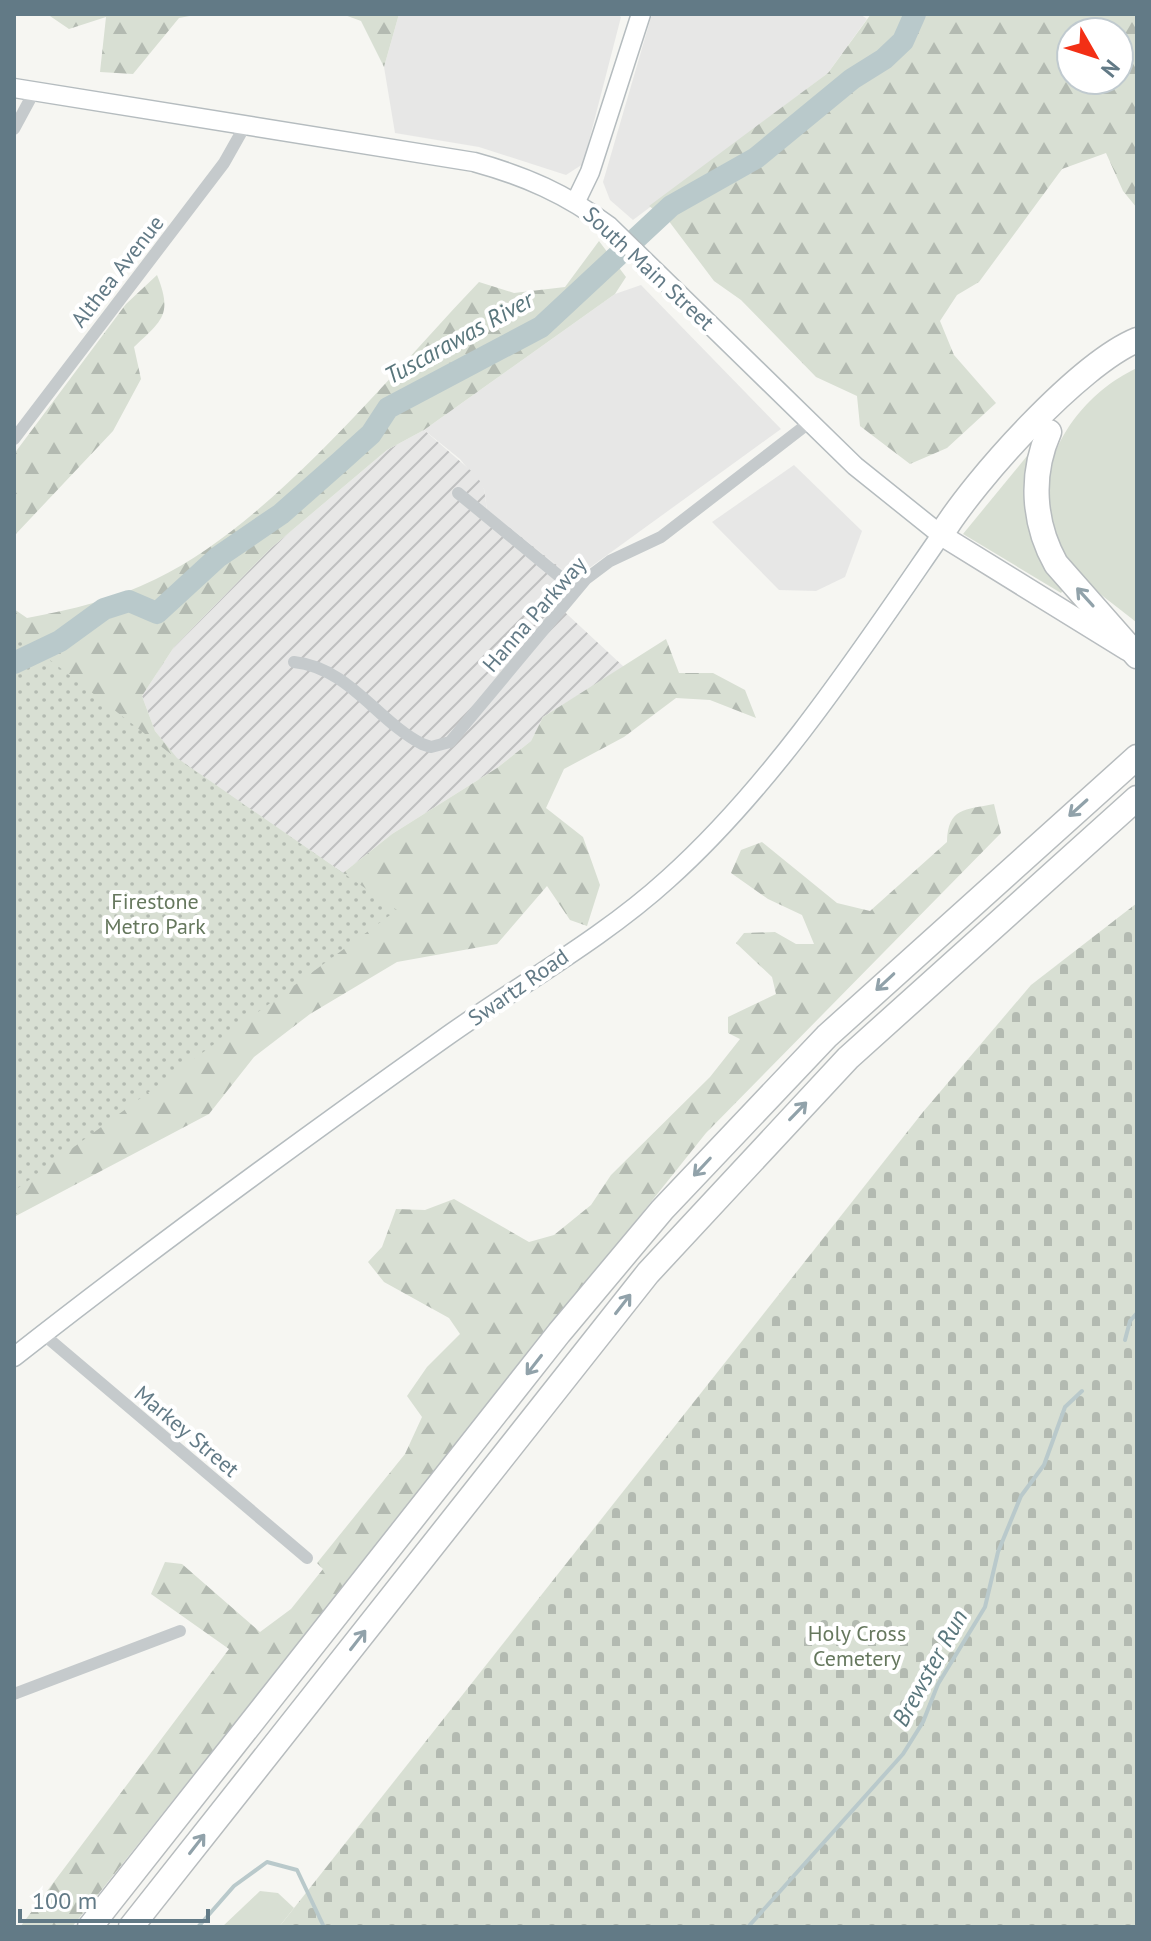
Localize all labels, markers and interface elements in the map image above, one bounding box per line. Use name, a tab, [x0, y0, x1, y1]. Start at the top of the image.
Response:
north arrow	[1055, 16, 1135, 96]
text: N	[1095, 54, 1126, 83]
street label: South Main Street	[578, 200, 721, 336]
street label: Althea Avenue	[64, 209, 170, 333]
water label: Tuscarawas River	[379, 283, 540, 391]
street label: Hanna Parkway	[476, 550, 592, 678]
one-way arrow	[1077, 588, 1095, 608]
one-way arrow	[1069, 799, 1089, 817]
park label: Firestone Metro Park	[104, 887, 206, 940]
street label: Swartz Road	[462, 942, 574, 1032]
one-way arrow	[875, 973, 895, 992]
one-way arrow	[788, 1102, 806, 1122]
one-way arrow	[693, 1157, 712, 1177]
one-way arrow	[615, 1294, 632, 1315]
one-way arrow	[525, 1353, 542, 1375]
street label: Markey Street	[129, 1379, 246, 1483]
water label: Brewster Run	[885, 1604, 974, 1732]
park label: Holy Cross Cemetery	[808, 1619, 906, 1672]
one-way arrow	[349, 1630, 367, 1651]
one-way arrow	[188, 1834, 205, 1855]
scale bar	[20, 1873, 208, 1923]
text: 100 m	[32, 1885, 97, 1916]

